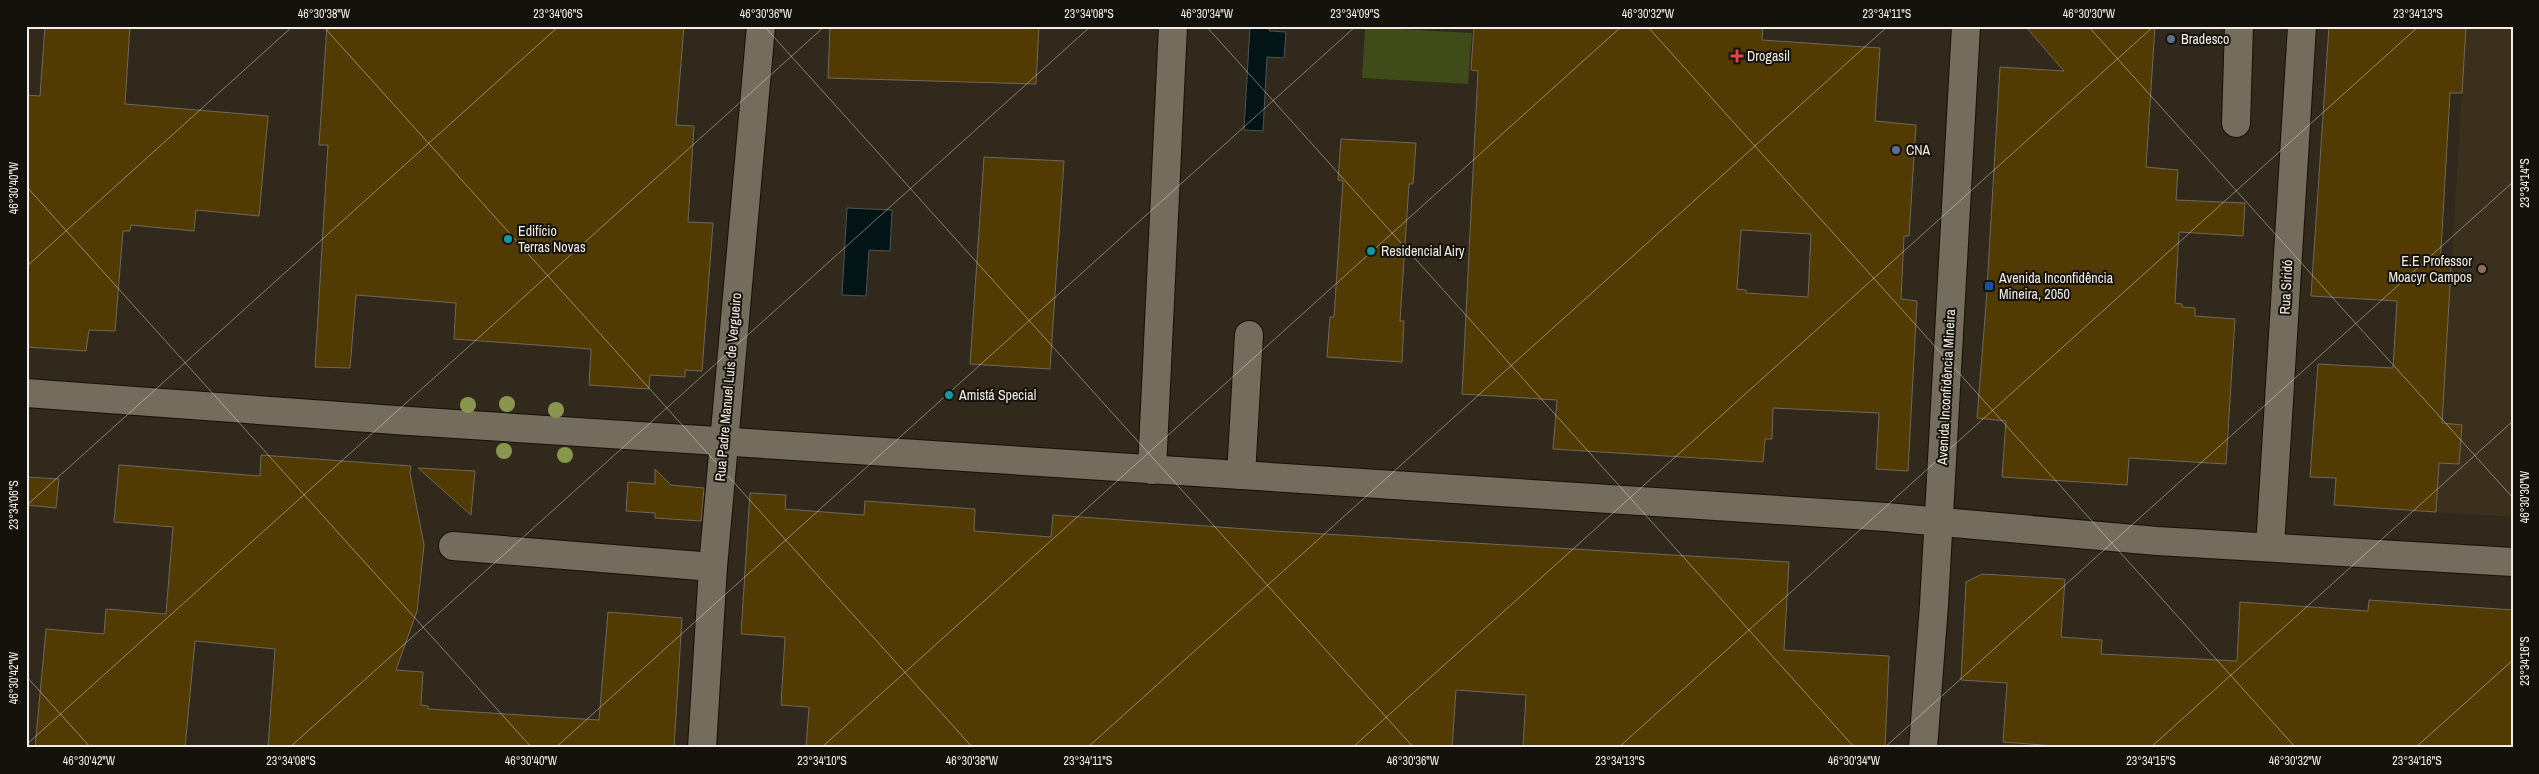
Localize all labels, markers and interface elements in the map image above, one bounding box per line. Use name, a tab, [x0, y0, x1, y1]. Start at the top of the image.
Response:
text: 46°30'38"W	[298, 6, 351, 22]
text: 23°34'06"S	[533, 6, 583, 22]
text: 46°30'36"W	[740, 6, 793, 22]
text: 23°34'08"S	[1064, 6, 1114, 22]
text: 46°30'34"W	[1181, 6, 1234, 22]
text: 23°34'09"S	[1330, 6, 1380, 22]
text: 46°30'32"W	[1622, 6, 1675, 22]
text: 23°34'11"S	[1863, 6, 1912, 22]
text: 46°30'30"W	[2063, 6, 2116, 22]
text: 23°34'13"S	[2393, 6, 2443, 22]
place label: Bradesco	[2181, 30, 2230, 48]
marker: Bradesco	[2165, 33, 2177, 45]
place label: Drogasil	[1747, 47, 1790, 65]
marker: Drogasil	[1731, 50, 1743, 62]
place label: CNA	[1906, 141, 1931, 159]
marker: CNA	[1890, 144, 1902, 156]
text: 23°34'14"S	[2517, 158, 2533, 208]
text: 46°30'40"W	[6, 161, 22, 214]
place label: Edifício Terras Novas	[518, 222, 586, 256]
marker: Edifício Terras Novas	[502, 233, 514, 245]
place label: Residencial Airy	[1381, 242, 1465, 260]
marker: Residencial Airy	[1365, 245, 1377, 257]
place label: E.E Professor Moacyr Campos	[2388, 252, 2472, 286]
street label: Rua Siridó	[2276, 259, 2296, 315]
marker: E.E Professor Moacyr Campos	[2476, 263, 2488, 275]
place label: Avenida Inconfidência Mineira, 2050	[1998, 269, 2114, 303]
marker: Avenida Inconfidência Mineira, 2050	[1983, 280, 1995, 292]
street label: Rua Padre Manuel Luis de Vergueiro	[711, 292, 745, 482]
street label: Avenida Inconfidência Mineira	[1933, 308, 1959, 466]
place label: Amistá Special	[958, 386, 1036, 404]
marker: Amistá Special	[943, 389, 955, 401]
text: 46°30'30"W	[2517, 470, 2533, 523]
text: 23°34'06"S	[6, 480, 22, 530]
text: 23°34'16"S	[2517, 636, 2533, 686]
text: 46°30'42"W	[6, 651, 22, 704]
text: 46°30'42"W	[63, 753, 116, 769]
text: 23°34'08"S	[266, 753, 316, 769]
text: 46°30'40"W	[505, 753, 558, 769]
text: 23°34'10"S	[797, 753, 847, 769]
text: 46°30'38"W	[946, 753, 999, 769]
text: 23°34'11"S	[1064, 753, 1113, 769]
text: 46°30'36"W	[1387, 753, 1440, 769]
text: 23°34'13"S	[1595, 753, 1645, 769]
text: 46°30'34"W	[1828, 753, 1881, 769]
text: 23°34'15"S	[2126, 753, 2176, 769]
text: 46°30'32"W	[2269, 753, 2322, 769]
text: 23°34'16"S	[2392, 753, 2442, 769]

